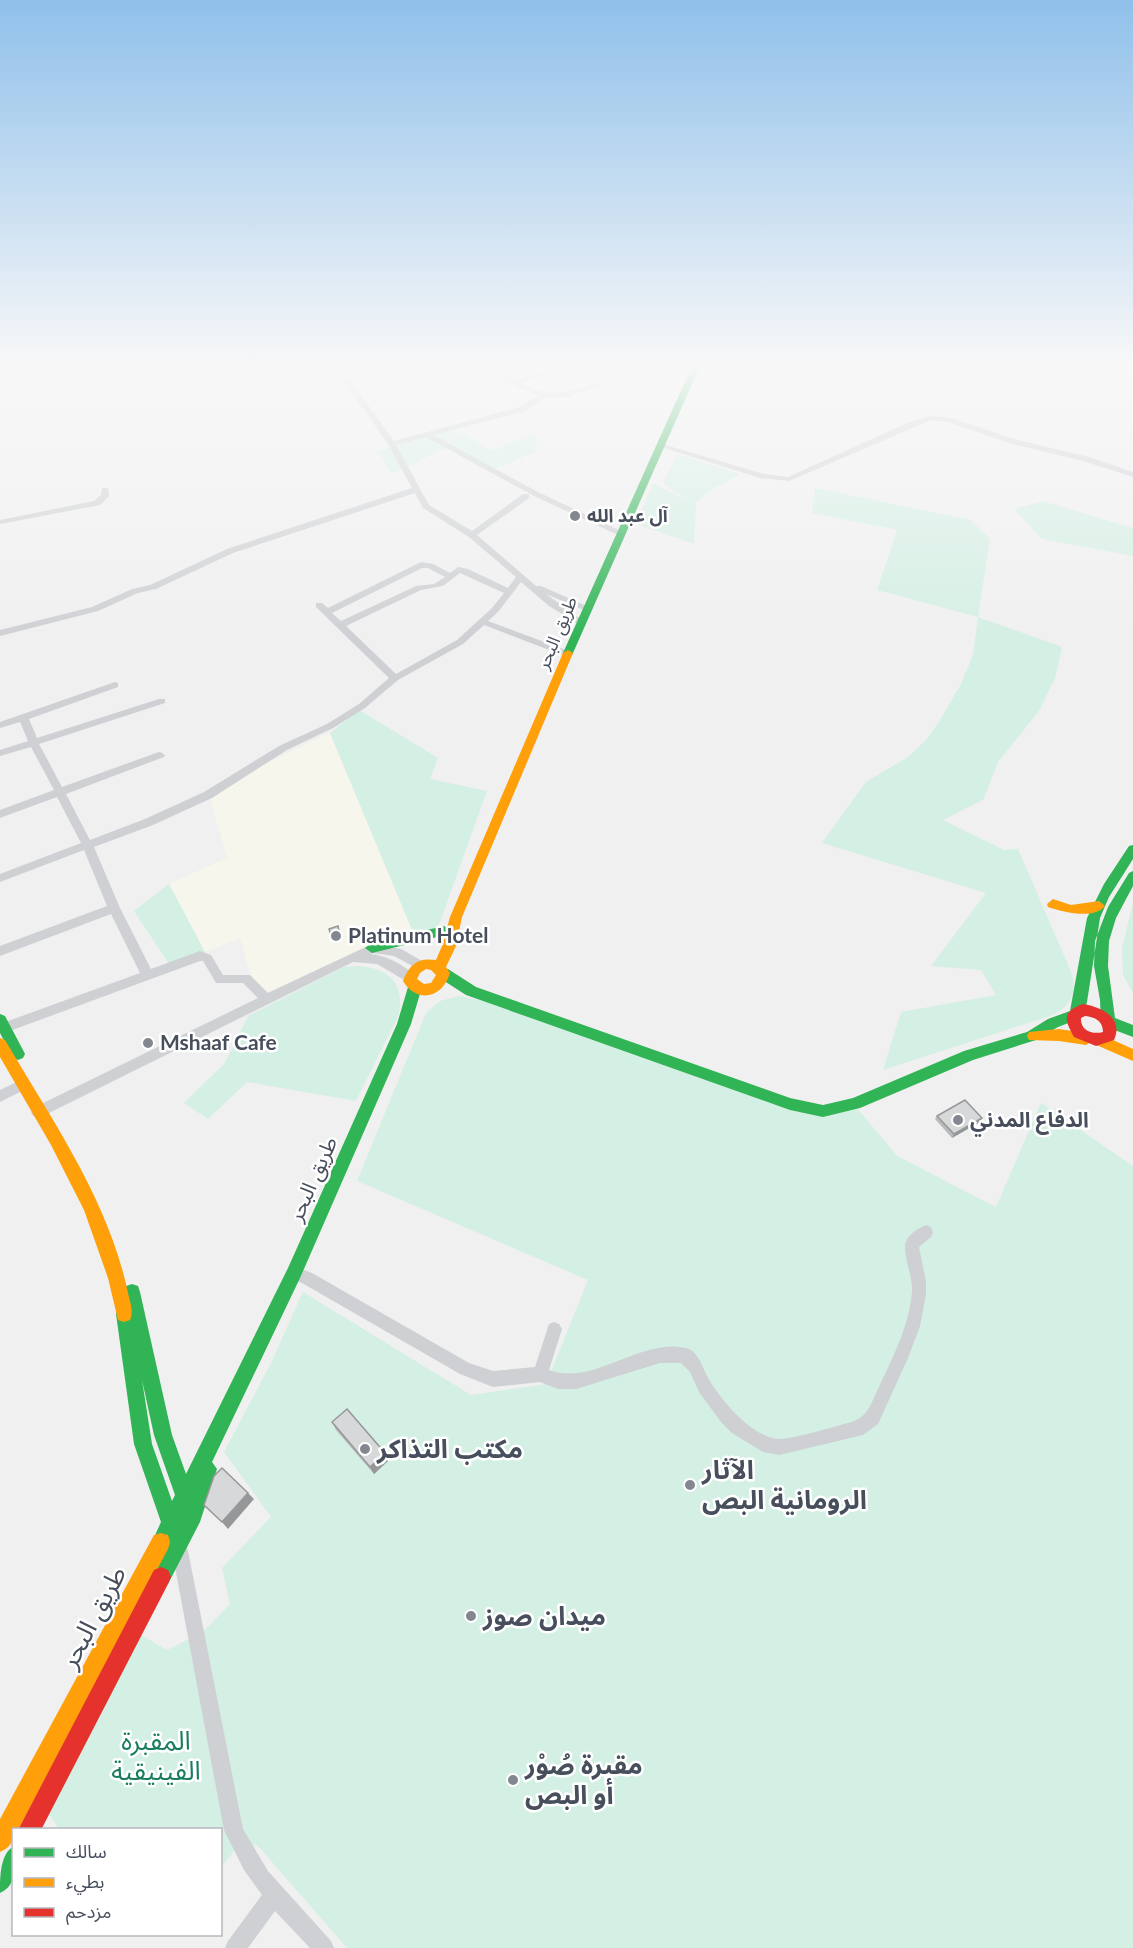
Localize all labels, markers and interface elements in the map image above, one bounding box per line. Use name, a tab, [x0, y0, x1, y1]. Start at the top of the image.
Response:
place label: آل عبد الله	[587, 504, 669, 527]
marker: آل عبد الله	[568, 509, 582, 523]
street label: طريق البحر	[531, 593, 582, 674]
place label: Platinum Hotel	[348, 922, 488, 947]
marker: Platinum Hotel	[329, 929, 343, 943]
place label: Mshaaf Cafe	[160, 1029, 277, 1054]
marker: Mshaaf Cafe	[141, 1036, 155, 1050]
place label: الدفاع المدني	[970, 1106, 1089, 1137]
marker: الدفاع المدني	[951, 1113, 965, 1127]
street label: طريق البحر	[282, 1132, 343, 1226]
place label: مكتب التذاكر	[376, 1432, 523, 1465]
marker: مكتب التذاكر	[358, 1442, 372, 1456]
place label: الآثار الرومانية البص	[701, 1453, 867, 1515]
marker: الآثار الرومانية البص	[683, 1478, 697, 1492]
street label: طريق البحر	[51, 1560, 133, 1675]
place label: ميدان صوز	[482, 1599, 606, 1631]
marker: ميدان صوز	[464, 1609, 478, 1623]
park label: المقبرة الفينيقية	[111, 1724, 201, 1786]
place label: مقبرة صُوْر أو البص	[524, 1748, 643, 1810]
marker: مقبرة صُوْر أو البص	[506, 1773, 520, 1787]
legend	[12, 1828, 222, 1936]
text: سالك	[66, 1840, 107, 1862]
text: بطيء	[66, 1870, 104, 1895]
text: مزدحم	[66, 1900, 111, 1925]

